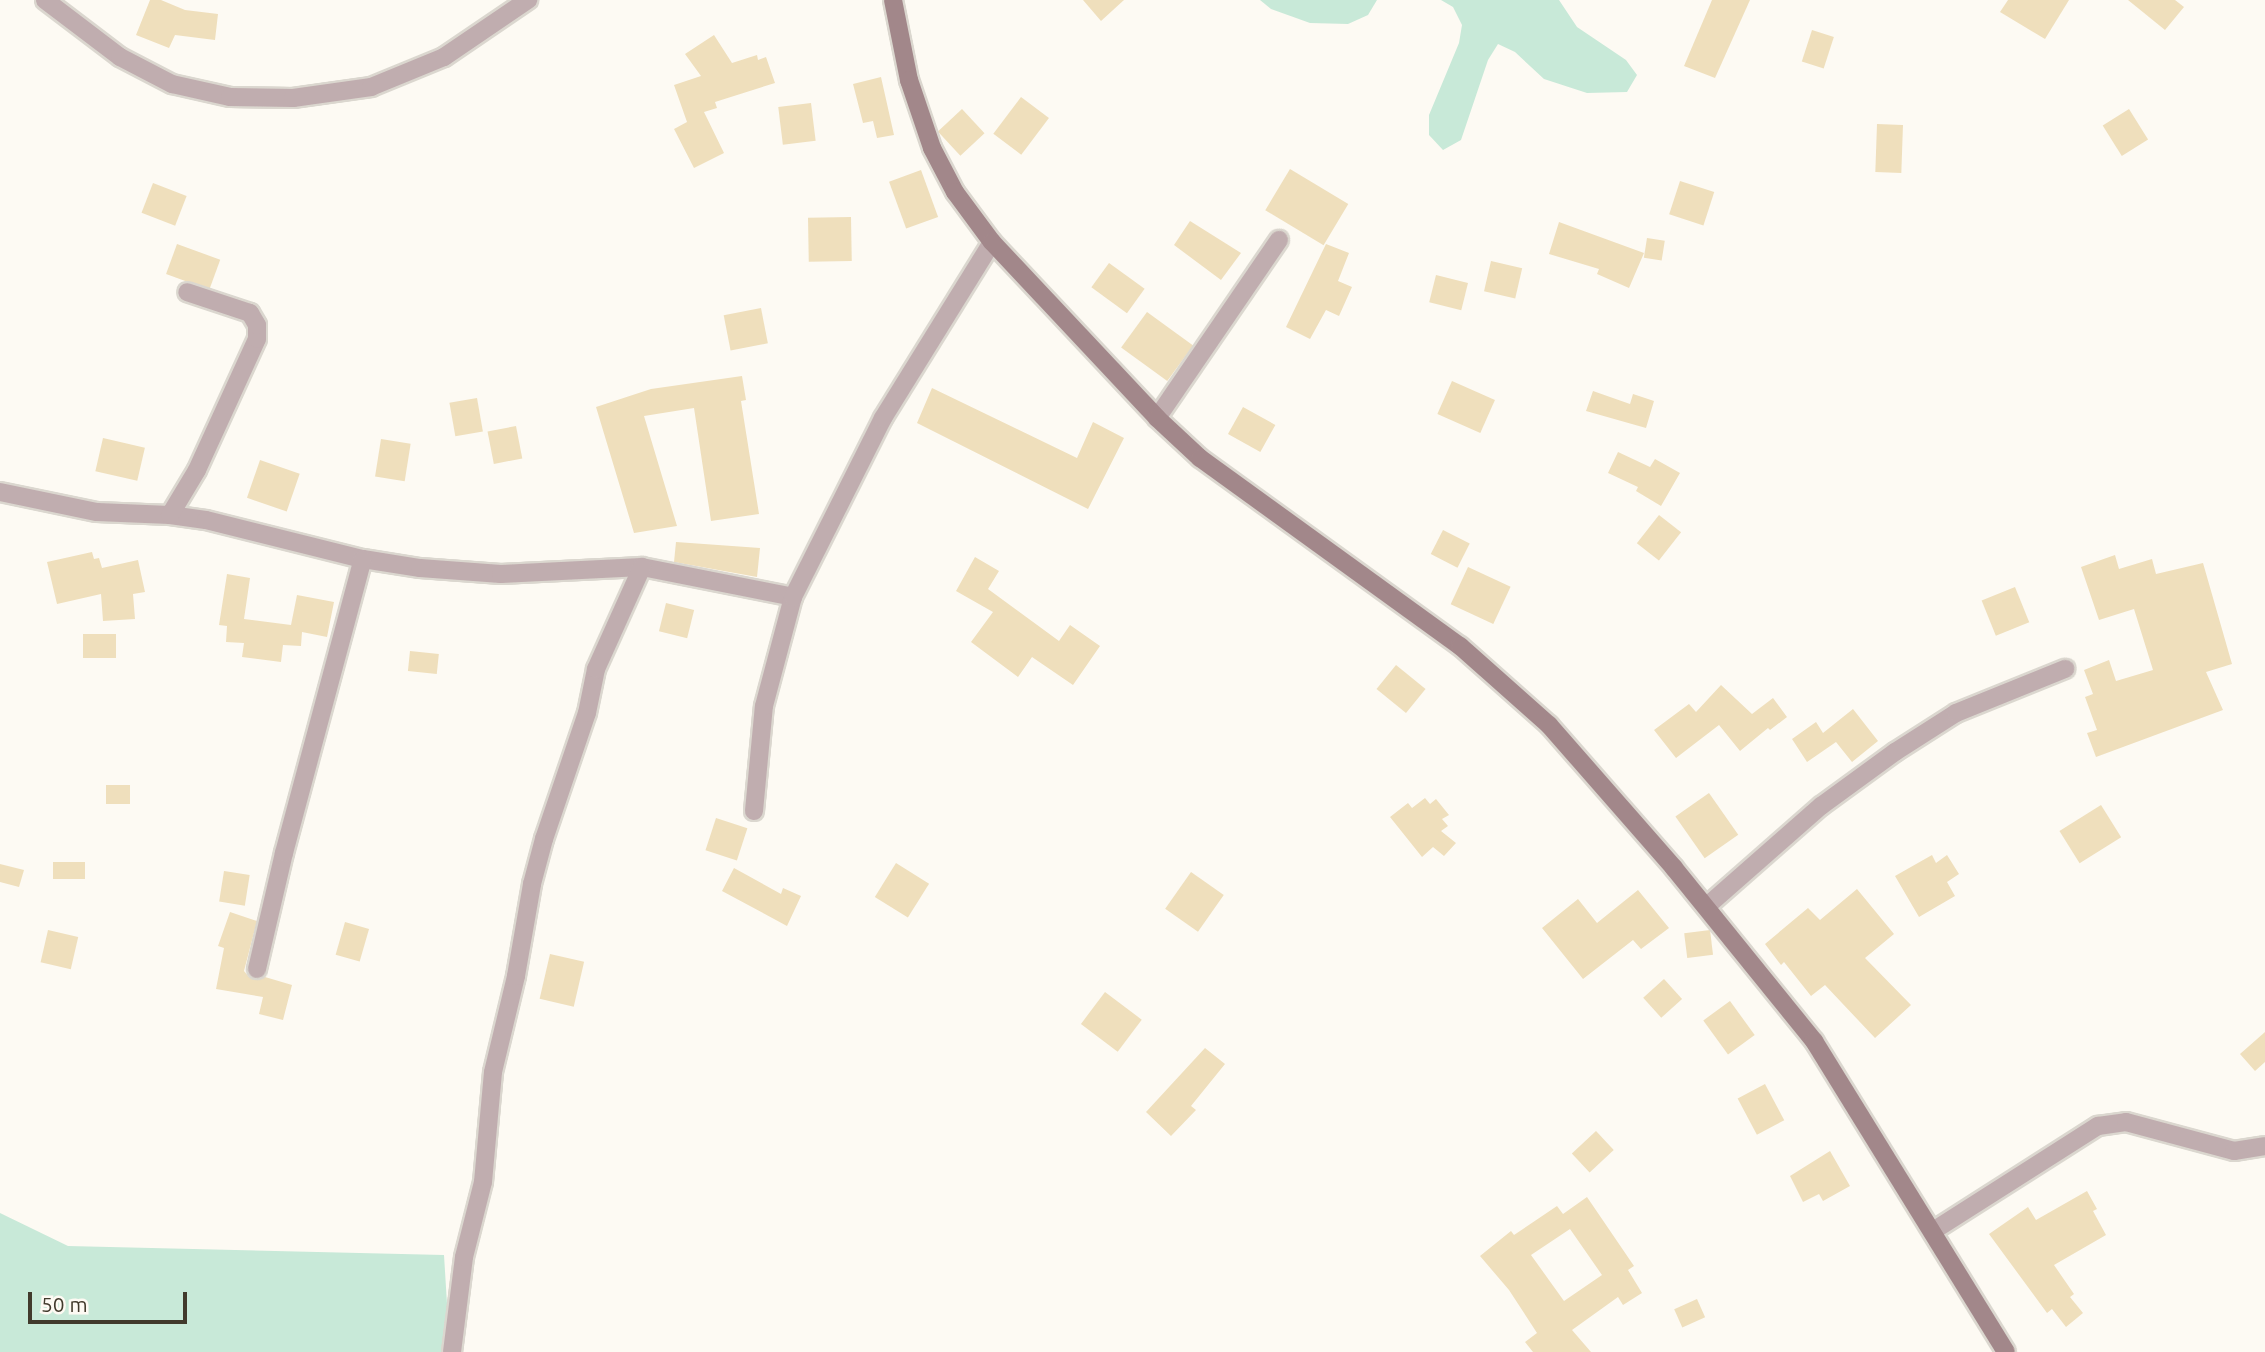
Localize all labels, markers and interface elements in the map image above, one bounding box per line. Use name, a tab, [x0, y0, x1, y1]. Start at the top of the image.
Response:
scale bar	[32, 1278, 191, 1322]
text: 50 m	[41, 1292, 88, 1316]

